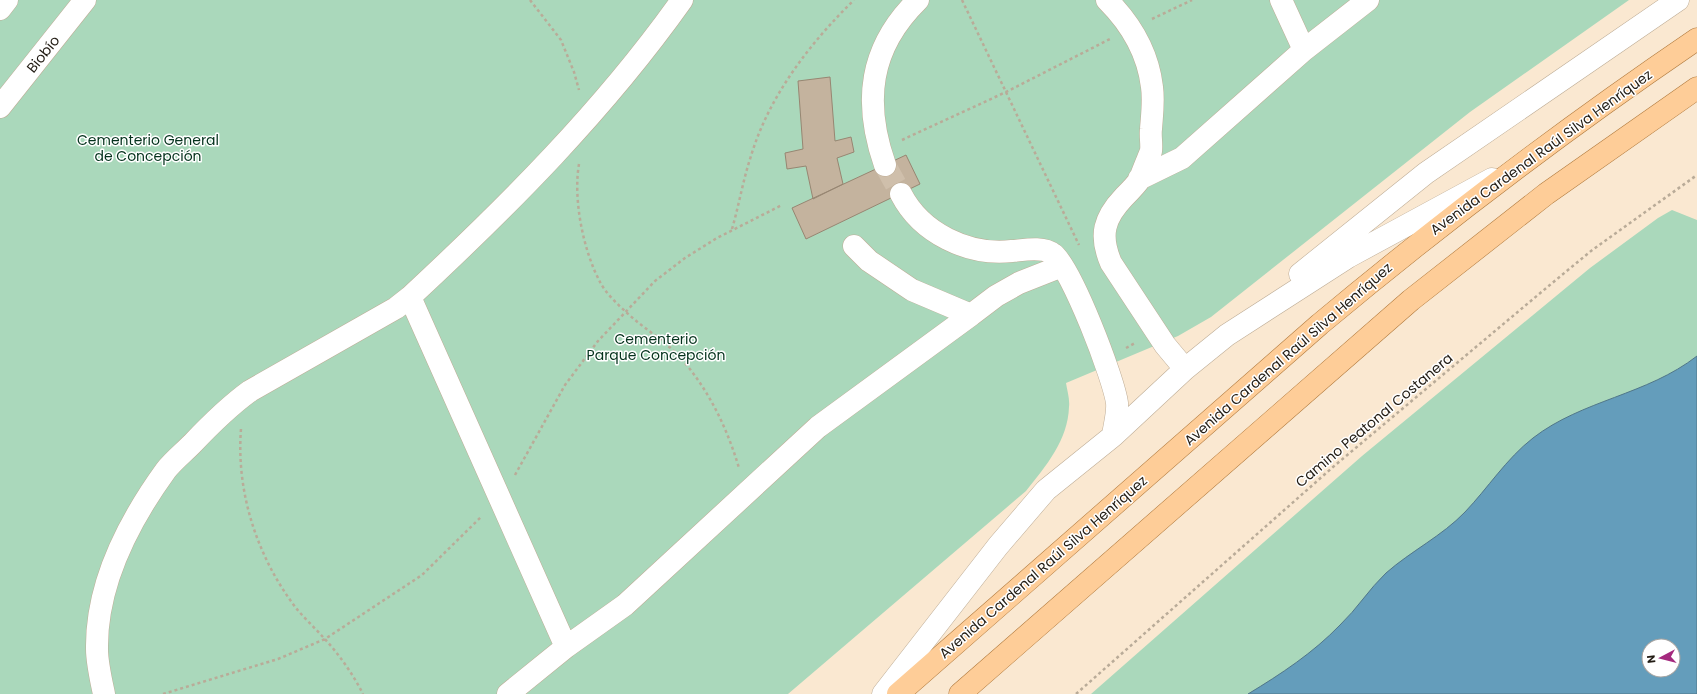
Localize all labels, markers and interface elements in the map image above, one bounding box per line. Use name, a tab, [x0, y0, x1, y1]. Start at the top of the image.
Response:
street label: Biobío	[22, 31, 64, 77]
street label: Avenida Cardenal Raúl Silva Henríquez	[1426, 65, 1656, 239]
park label: Cementerio General de Concepción	[77, 130, 219, 166]
street label: Avenida Cardenal Raúl Silva Henríquez	[1180, 258, 1396, 450]
park label: Cementerio Parque Concepción	[587, 329, 725, 365]
street label: Camino Peatonal Costanera	[1291, 348, 1457, 492]
street label: Avenida Cardenal Raúl Silva Henríquez	[935, 471, 1151, 663]
north arrow	[1641, 638, 1681, 678]
text: N	[1643, 654, 1660, 664]

